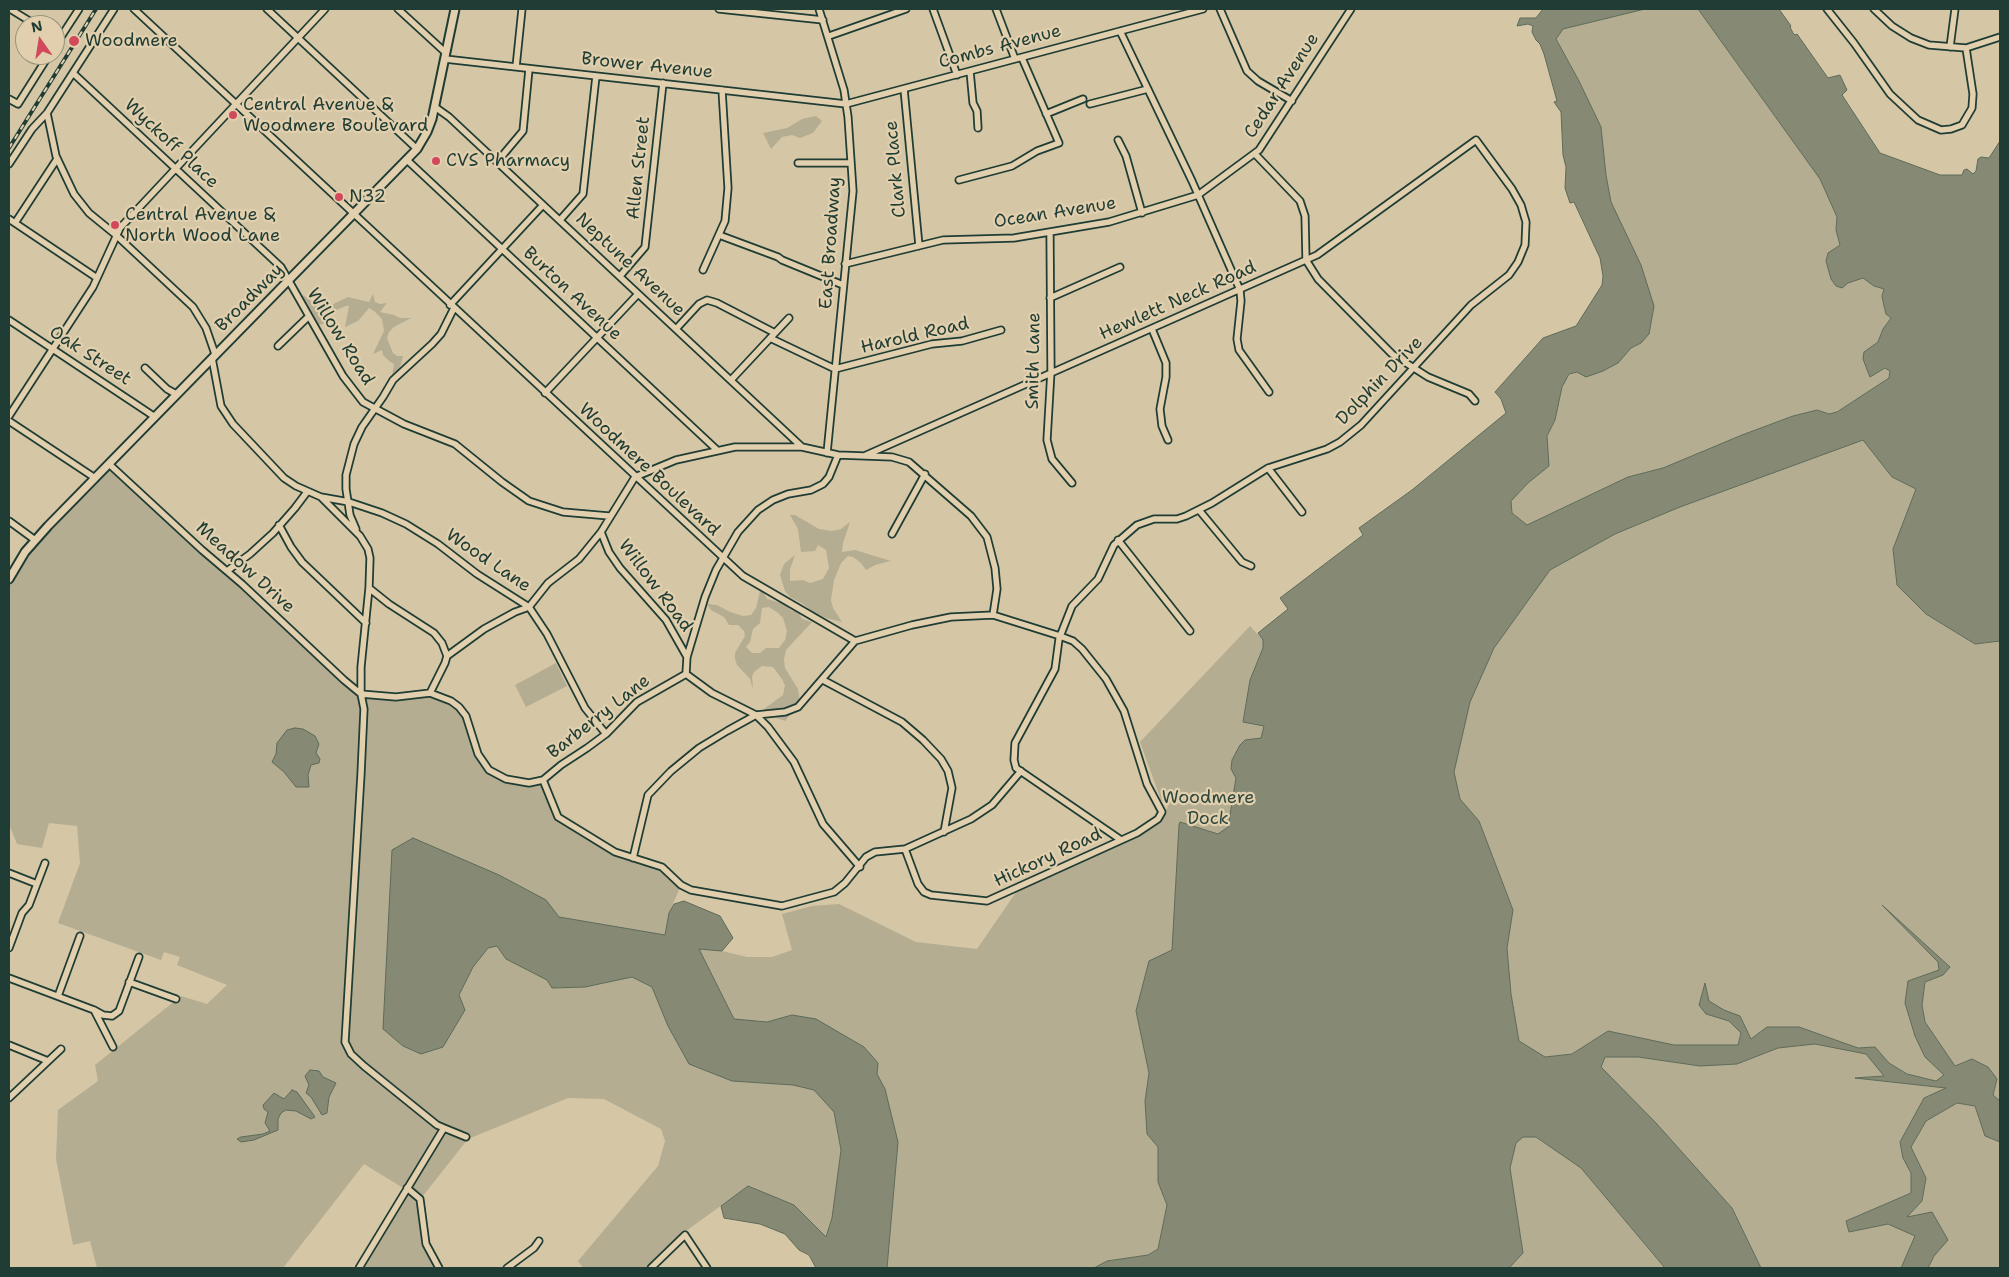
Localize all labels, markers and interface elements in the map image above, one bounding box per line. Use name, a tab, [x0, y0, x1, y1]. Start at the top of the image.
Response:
north arrow	[15, 15, 65, 65]
text: N	[29, 16, 44, 36]
street label: Combs Avenue	[936, 20, 1064, 74]
street label: Cedar Avenue	[1240, 29, 1324, 143]
place label: Woodmere	[85, 30, 178, 52]
marker: Woodmere	[67, 34, 81, 48]
street label: Brower Avenue	[580, 48, 714, 84]
place label: Central Avenue & Woodmere Boulevard	[243, 94, 428, 136]
street label: Wyckoff Place	[119, 95, 223, 193]
marker: Central Avenue & Woodmere Boulevard	[227, 109, 239, 121]
street label: Allen Street	[623, 115, 655, 221]
street label: Clark Place	[881, 120, 911, 218]
place label: CVS Pharmacy	[446, 150, 570, 172]
marker: CVS Pharmacy	[430, 155, 442, 167]
street label: East Broadway	[816, 176, 846, 310]
place label: N32	[349, 186, 386, 208]
marker: N32	[333, 191, 345, 203]
street label: Ocean Avenue	[992, 193, 1118, 233]
place label: Central Avenue & North Wood Lane	[125, 204, 280, 246]
street label: Neptune Avenue	[571, 209, 689, 321]
marker: Central Avenue & North Wood Lane	[109, 219, 121, 231]
street label: Burton Avenue	[518, 243, 626, 345]
street label: Hewlett Neck Road	[1096, 257, 1260, 345]
street label: Broadway	[211, 259, 289, 337]
street label: Willow Road	[302, 284, 378, 390]
street label: Smith Lane	[1022, 312, 1046, 410]
street label: Harold Road	[859, 313, 971, 359]
street label: Oak Street	[45, 321, 135, 391]
street label: Dolphin Drive	[1332, 332, 1428, 430]
street label: Woodmere Boulevard	[574, 399, 724, 541]
street label: Meadow Drive	[191, 518, 299, 618]
street label: Wood Lane	[441, 525, 535, 597]
street label: Willow Road	[613, 535, 697, 637]
street label: Barberry Lane	[543, 670, 655, 764]
park label: Woodmere Dock	[1162, 787, 1254, 830]
street label: Hickory Road	[991, 824, 1105, 892]

